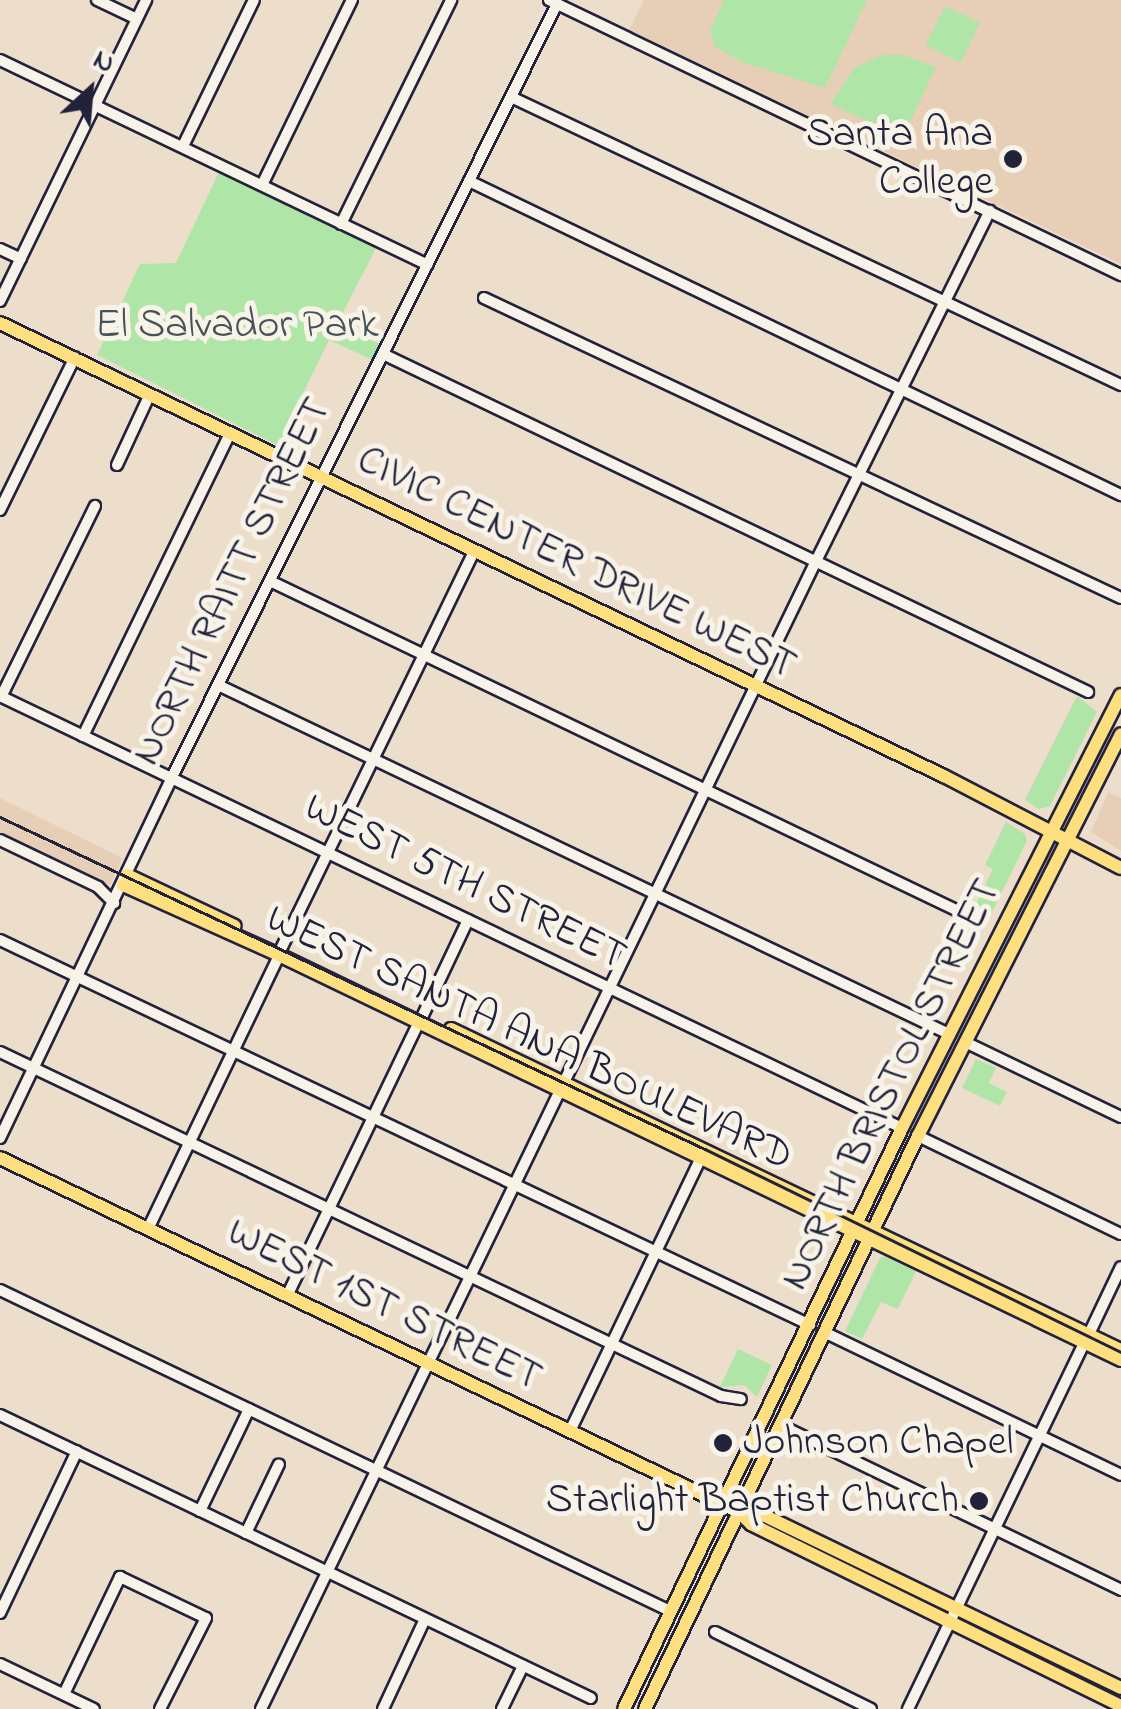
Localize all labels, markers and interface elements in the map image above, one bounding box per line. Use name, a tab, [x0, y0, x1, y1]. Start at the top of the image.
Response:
north arrow	[40, 40, 140, 140]
text: N	[86, 40, 121, 85]
place label: Santa Ana College	[806, 110, 993, 208]
marker: Santa Ana College	[1002, 148, 1024, 170]
park label: El Salvador Park	[95, 301, 379, 351]
street label: NORTH RAITT STREET	[122, 390, 344, 774]
street label: CIVIC CENTER DRIVE WEST	[348, 436, 804, 692]
street label: WEST 5TH STREET	[296, 783, 634, 983]
street label: NORTH BRISTOL STREET	[771, 871, 1013, 1299]
street label: WEST SANTA ANA BOULEVARD	[258, 895, 800, 1183]
street label: WEST 1ST STREET	[219, 1208, 549, 1404]
place label: Johnson Chapel	[743, 1418, 1014, 1468]
marker: Johnson Chapel	[712, 1432, 734, 1454]
place label: Starlight Baptist Church	[546, 1476, 959, 1526]
marker: Starlight Baptist Church	[968, 1490, 990, 1512]

